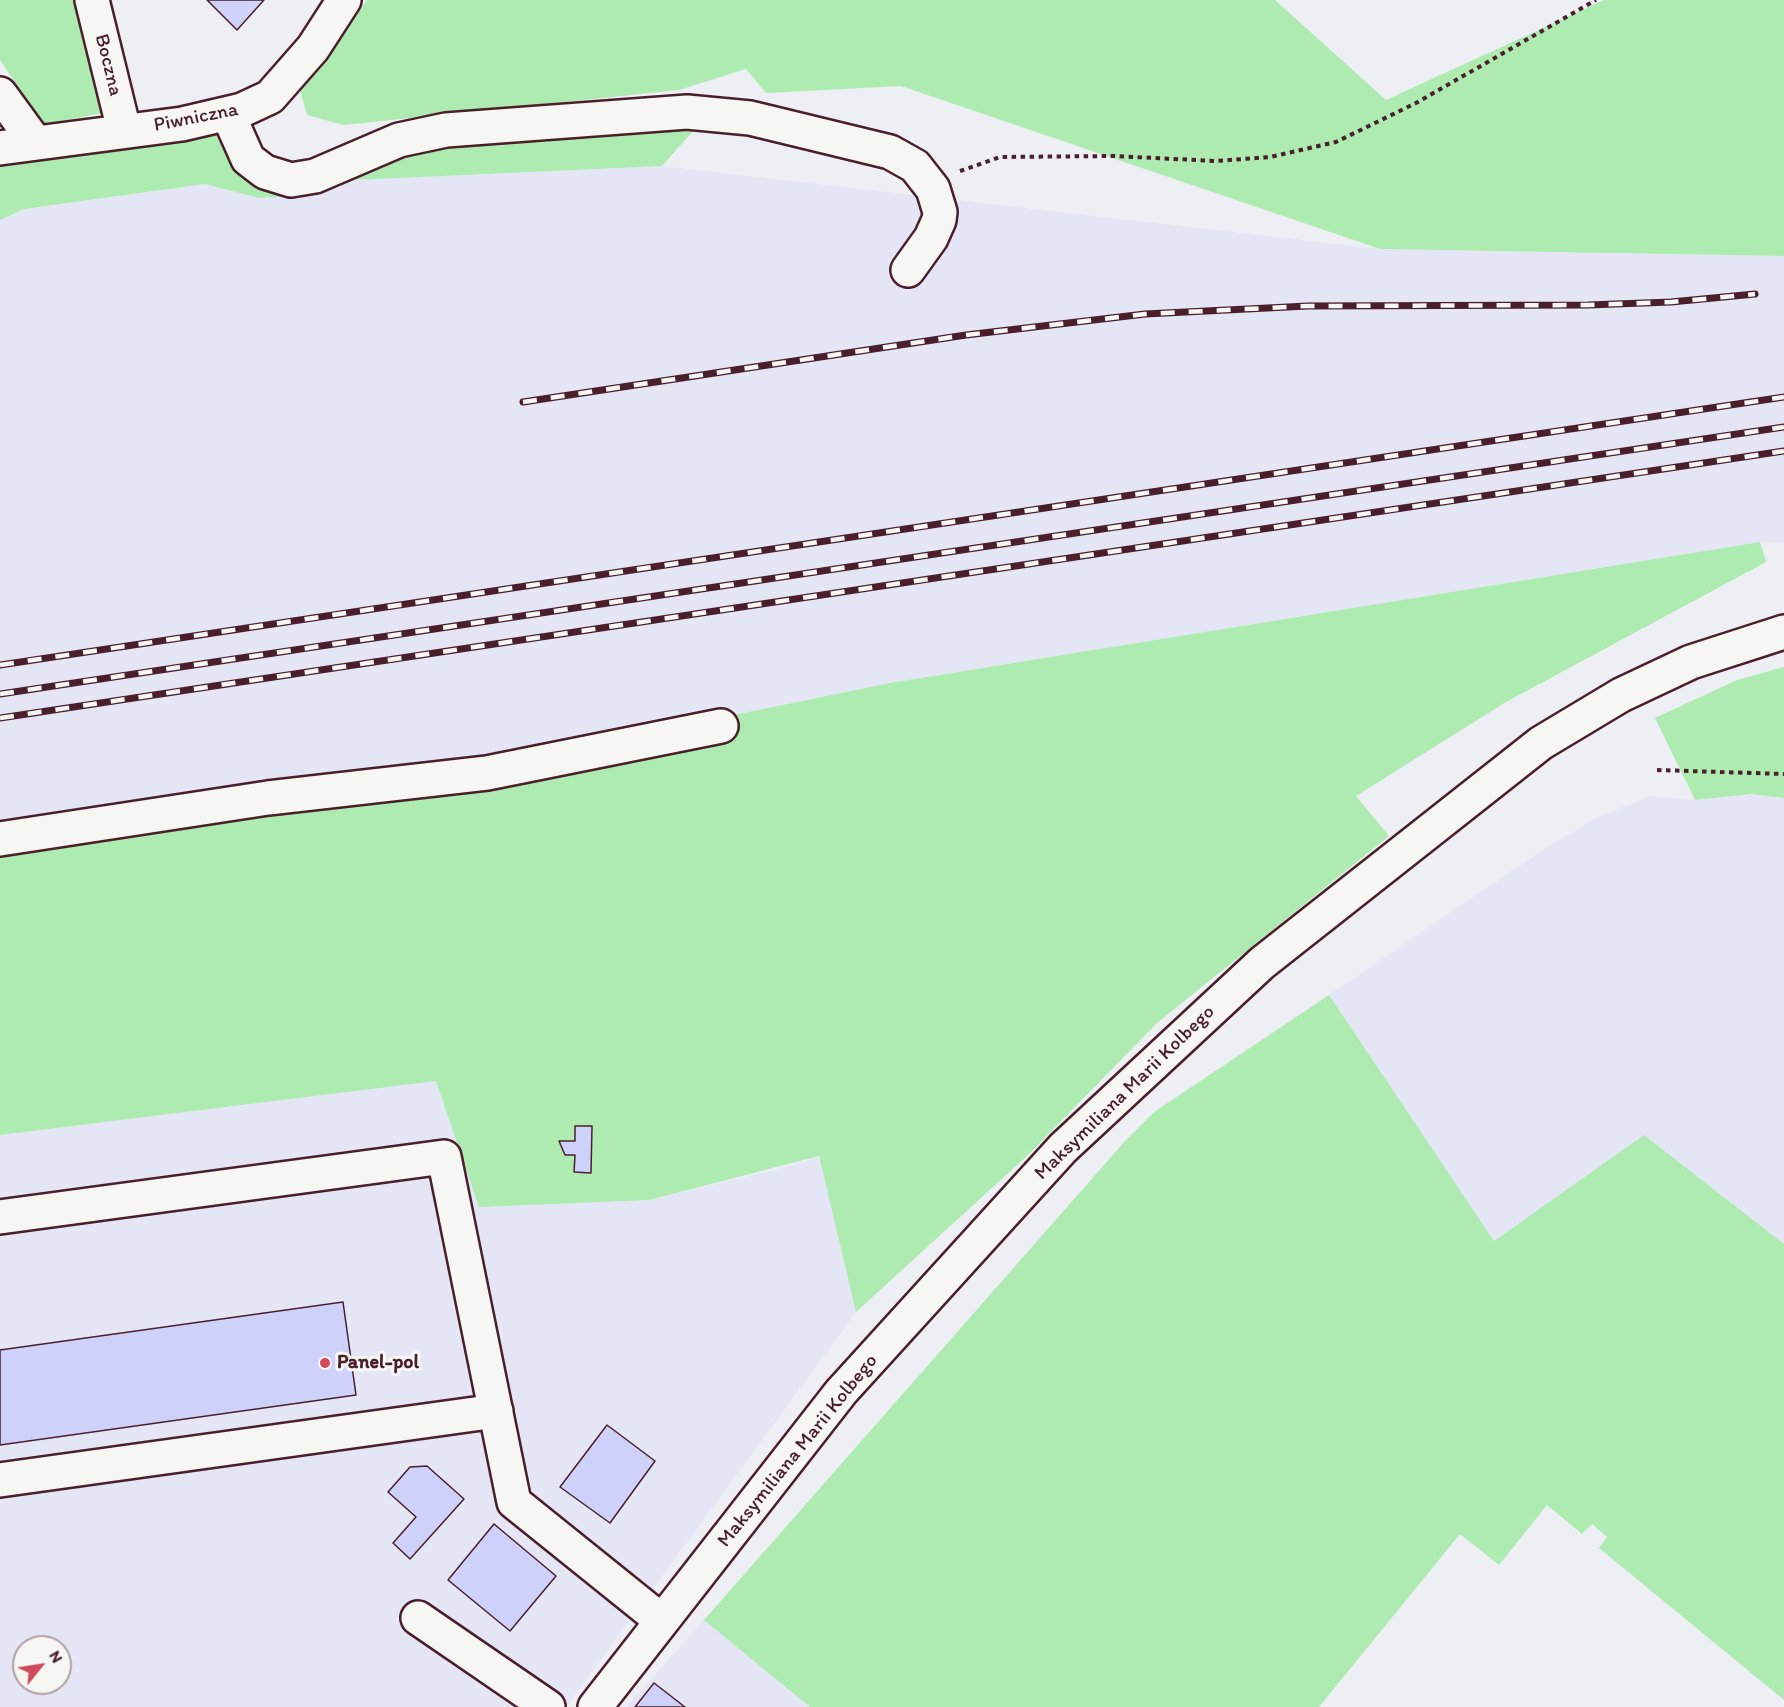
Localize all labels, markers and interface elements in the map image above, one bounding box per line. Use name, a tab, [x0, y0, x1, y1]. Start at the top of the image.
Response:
street label: Boczna	[89, 32, 127, 98]
street label: Piwniczna	[152, 98, 240, 138]
street label: Maksymiliana Marii Kolbego	[1030, 1001, 1220, 1185]
street label: Maksymiliana Marii Kolbego	[713, 1350, 883, 1552]
place label: Panel-pol	[337, 1351, 419, 1375]
marker: Panel-pol	[318, 1356, 332, 1370]
north arrow	[12, 1635, 72, 1695]
text: N	[45, 1647, 67, 1666]

